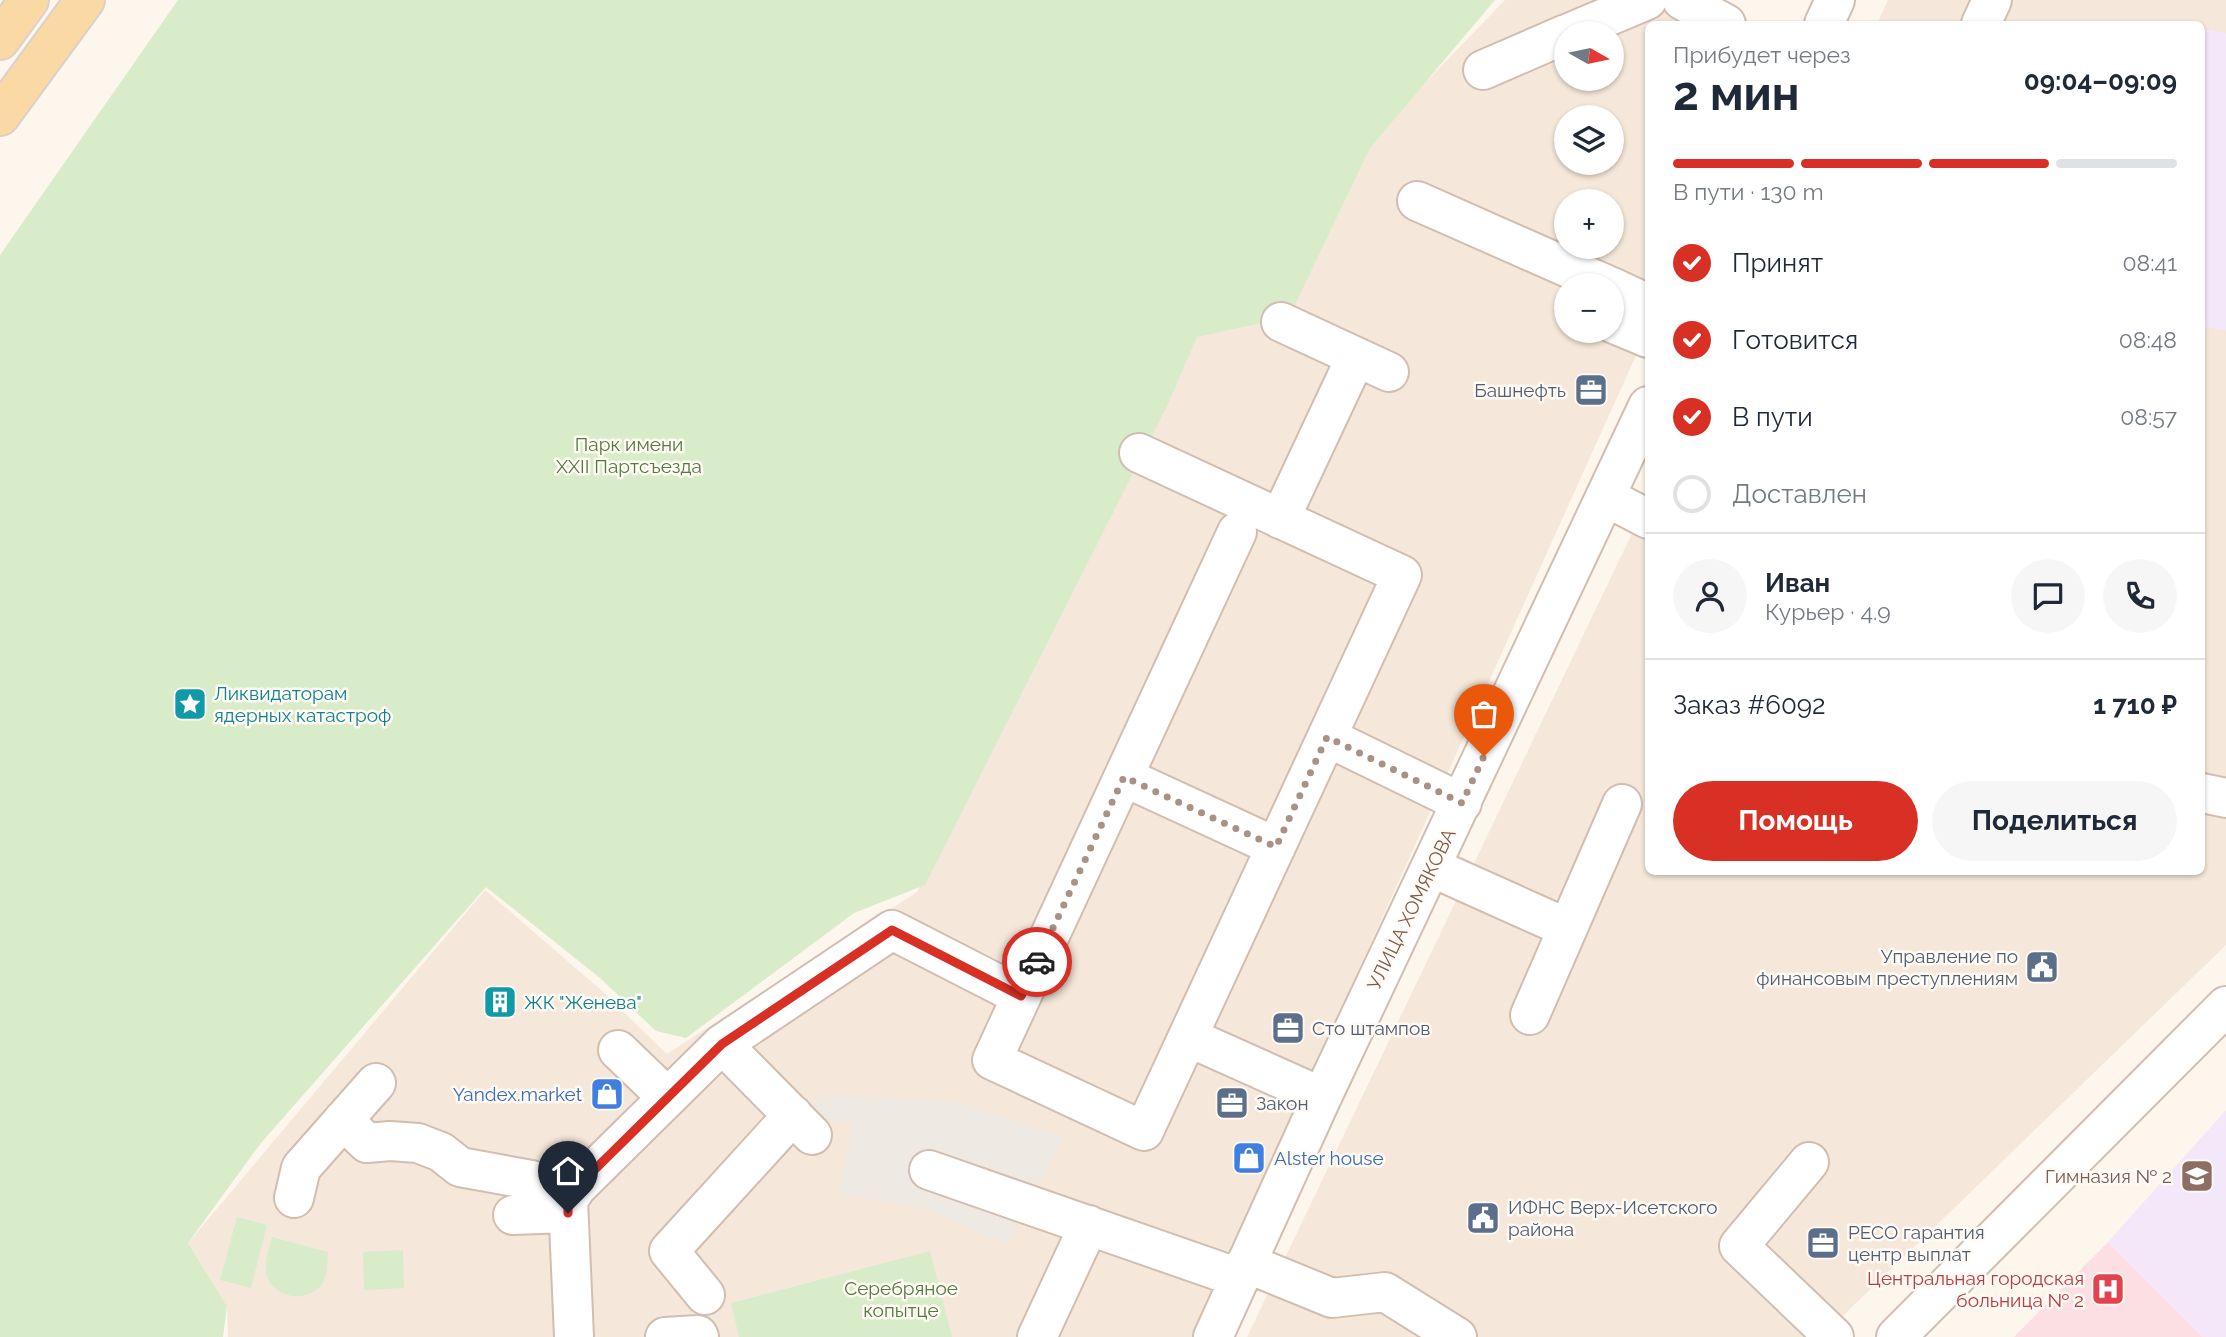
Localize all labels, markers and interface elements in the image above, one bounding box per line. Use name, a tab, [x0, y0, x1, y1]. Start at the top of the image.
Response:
north arrow	[1554, 21, 1624, 91]
map controls	[1554, 21, 1624, 343]
text: Прибудет через	[1673, 41, 1851, 68]
text: 09:04–09:09	[2024, 66, 2177, 96]
text: 2 мин	[1673, 67, 1800, 121]
button: layers	[1554, 105, 1624, 175]
text: В пути · 130 m	[1673, 178, 1824, 205]
button: +	[1554, 189, 1624, 259]
icon: check	[1673, 244, 1711, 282]
text: Принят	[1732, 248, 1823, 278]
text: 08:41	[2123, 249, 2177, 276]
button: −	[1554, 273, 1624, 343]
icon: check	[1673, 321, 1711, 359]
text: Готовится	[1732, 325, 1858, 355]
text: 08:48	[2119, 326, 2177, 353]
office icon: Башнефть	[1572, 371, 1610, 409]
place label: Башнефть	[1474, 379, 1566, 401]
icon: check	[1673, 398, 1711, 436]
text: В пути	[1732, 402, 1813, 432]
text: 08:57	[2120, 403, 2177, 430]
park label: Парк имени XXII Партсъезда	[556, 433, 702, 477]
text: Доставлен	[1732, 479, 1867, 509]
button: person	[1673, 559, 1747, 633]
button: chat	[2011, 559, 2085, 633]
button: phone	[2103, 559, 2177, 633]
text: Иван	[1765, 568, 1830, 598]
text: Курьер · 4.9	[1765, 598, 1891, 625]
place label: Ликвидаторам ядерных катастроф	[214, 682, 391, 726]
pin	[1454, 684, 1514, 756]
place icon: Ликвидаторам ядерных катастроф	[171, 685, 209, 723]
text: Заказ #6092	[1673, 690, 1826, 720]
text: 1 710 ₽	[2093, 690, 2177, 720]
icon: bag	[1465, 695, 1503, 733]
button: Помощь	[1673, 781, 1918, 861]
button: Поделиться	[1932, 781, 2177, 861]
street label: УЛИЦА ХОМЯКОВА	[1362, 825, 1460, 993]
courier	[1002, 927, 1072, 997]
icon: car	[1018, 943, 1056, 981]
place label: Управление по финансовым преступлениям	[1756, 945, 2018, 989]
public building icon: Управление по финансовым преступлениям	[2023, 948, 2061, 986]
building icon: ЖК "Женева"	[481, 983, 519, 1021]
place label: ЖК "Женева"	[524, 991, 642, 1013]
office icon: Сто штампов	[1269, 1009, 1307, 1047]
place label: Сто штампов	[1312, 1017, 1430, 1039]
shop icon: Yandex.market	[588, 1075, 626, 1113]
place label: Yandex.market	[453, 1083, 583, 1105]
office icon: Закон	[1213, 1084, 1251, 1122]
place label: Закон	[1256, 1092, 1308, 1114]
shop icon: Alster house	[1230, 1139, 1268, 1177]
pin	[538, 1141, 598, 1213]
place label: Alster house	[1274, 1147, 1384, 1169]
icon: home	[549, 1152, 587, 1190]
school or university icon: Гимназия № 2	[2178, 1157, 2216, 1195]
place label: Гимназия № 2	[2045, 1165, 2172, 1187]
place label: ИФНС Верх-Исетского района	[1508, 1196, 1718, 1240]
public building icon: ИФНС Верх-Исетского района	[1464, 1199, 1502, 1237]
place label: РЕСО гарантия центр выплат	[1848, 1221, 1985, 1265]
office icon: РЕСО гарантия центр выплат	[1804, 1224, 1842, 1262]
place label: Центральная городская больница № 2	[1867, 1267, 2084, 1311]
hospital icon: Центральная городская больница № 2	[2089, 1270, 2127, 1308]
park label: Серебряное копытце	[844, 1277, 958, 1321]

